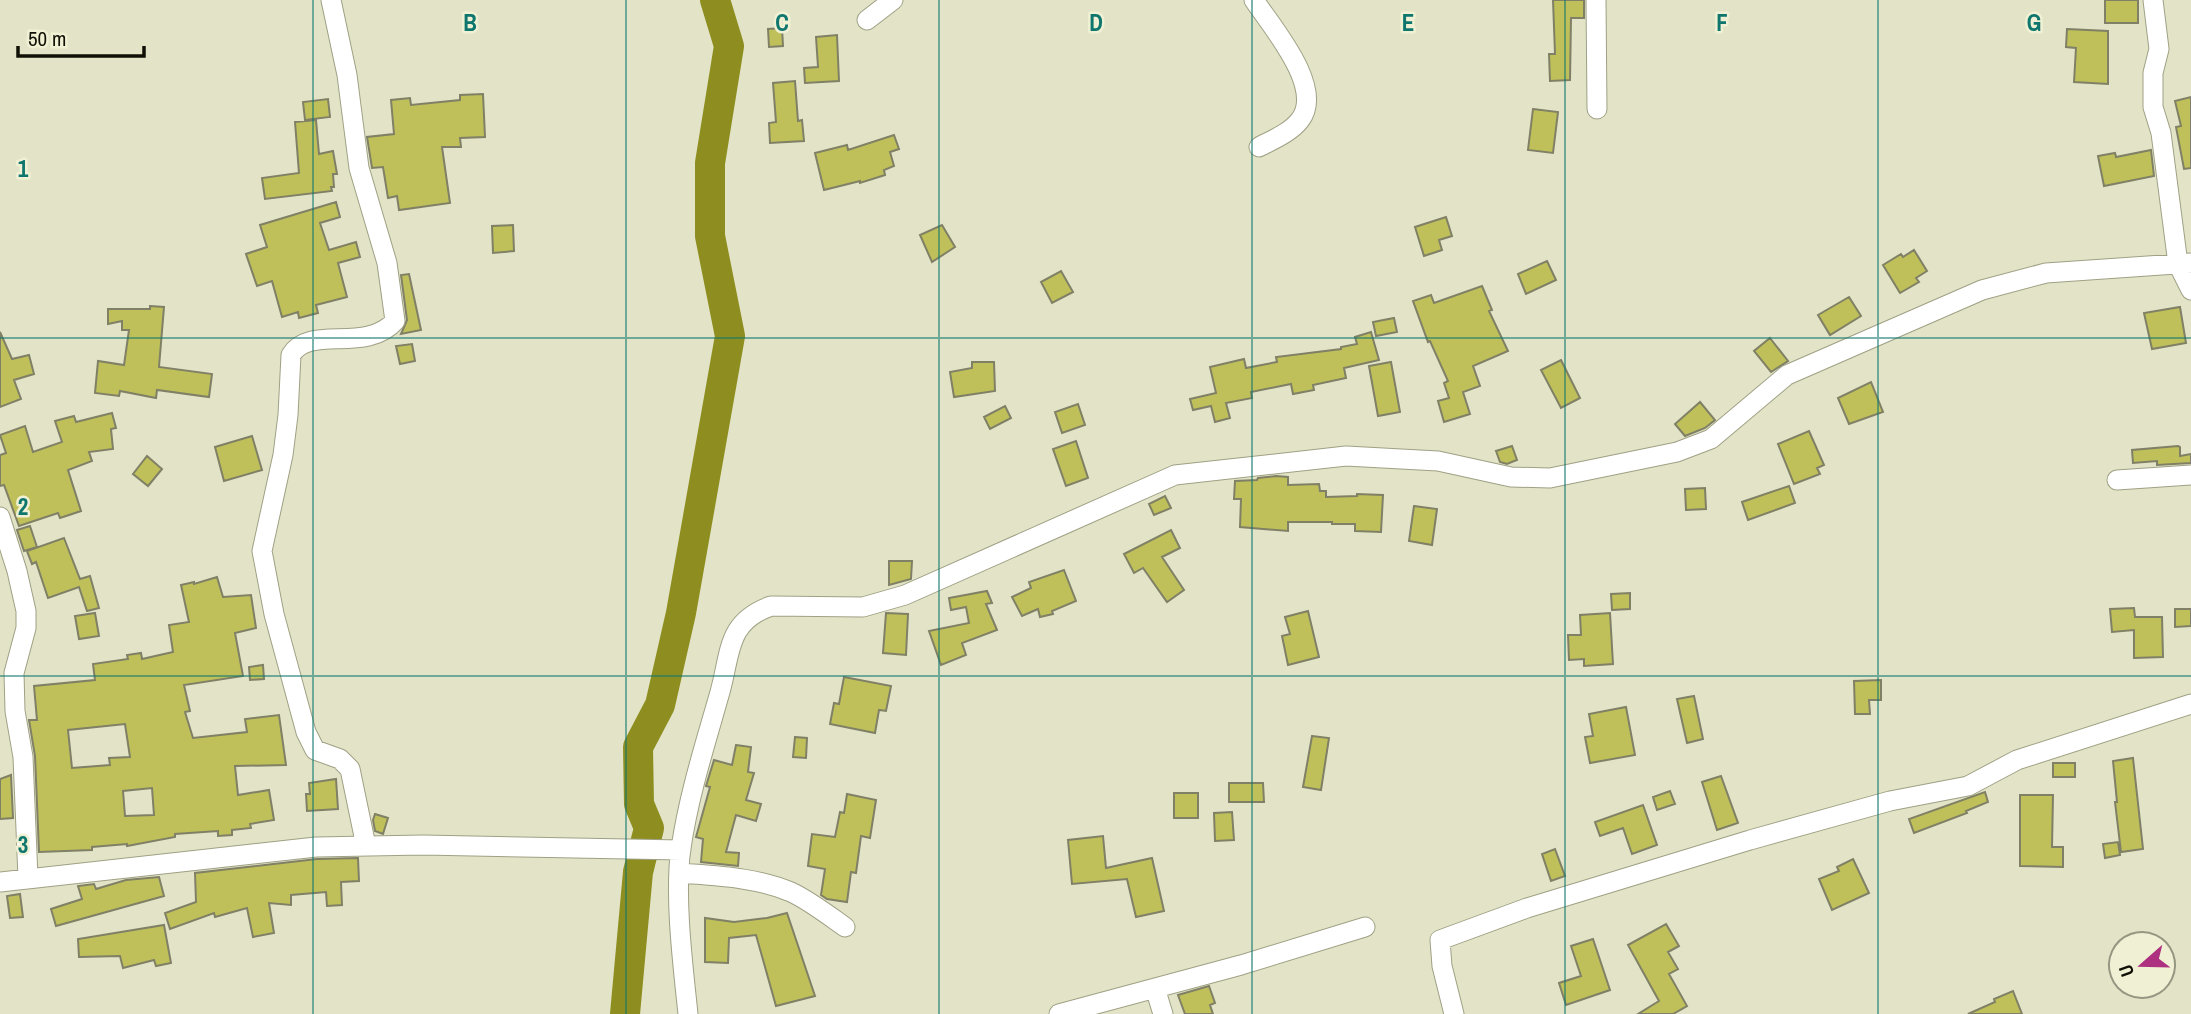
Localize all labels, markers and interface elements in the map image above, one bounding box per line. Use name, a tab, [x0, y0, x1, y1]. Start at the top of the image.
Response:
text: B	[463, 7, 477, 38]
text: C	[775, 7, 789, 38]
text: D	[1089, 7, 1103, 38]
text: E	[1402, 7, 1414, 38]
text: F	[1716, 7, 1728, 38]
text: G	[2027, 7, 2041, 38]
scale bar	[18, 14, 144, 58]
text: 50 m	[28, 24, 66, 53]
text: 1	[18, 153, 29, 184]
text: 2	[18, 491, 28, 522]
text: 3	[18, 829, 28, 860]
north arrow	[2107, 930, 2177, 1000]
text: U	[2112, 961, 2140, 981]

